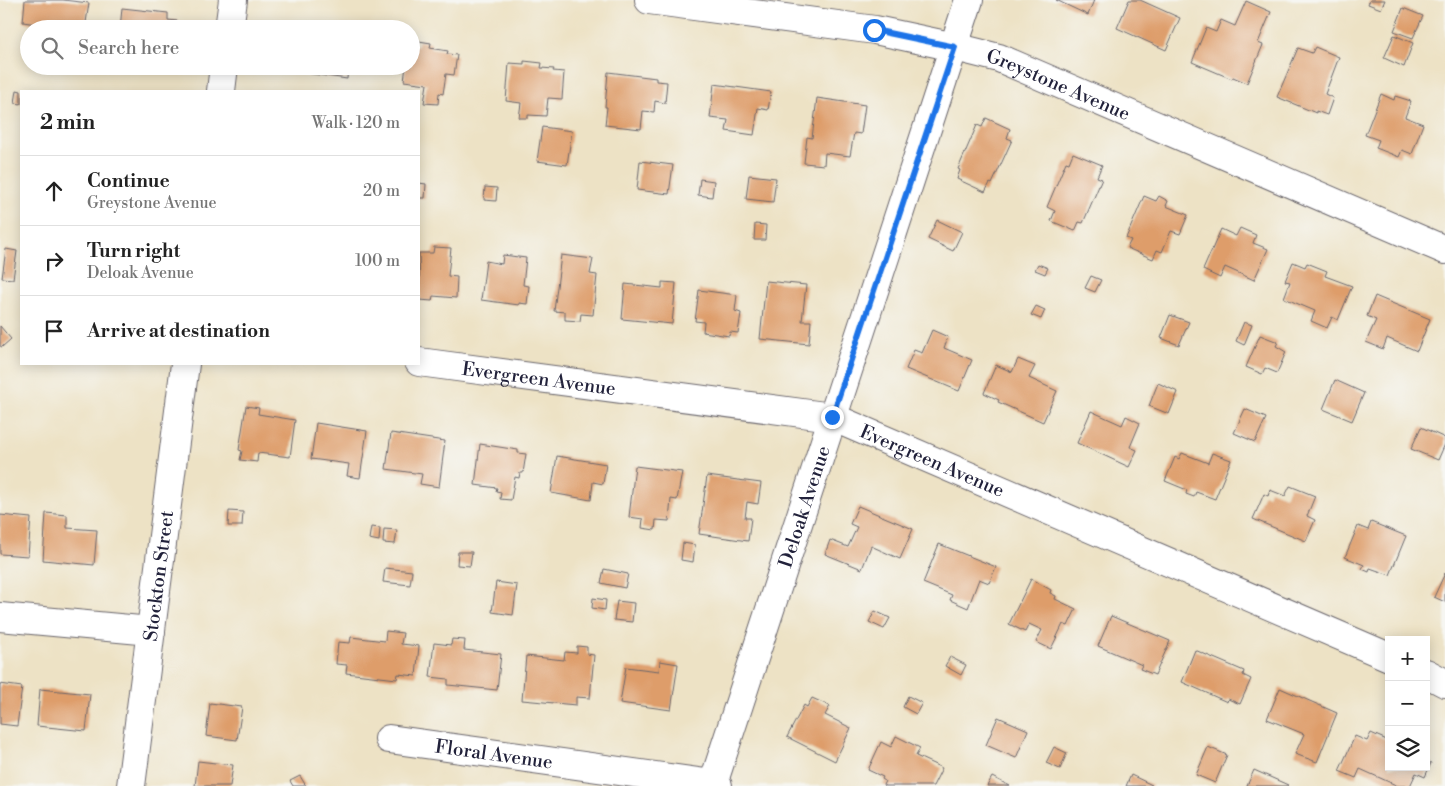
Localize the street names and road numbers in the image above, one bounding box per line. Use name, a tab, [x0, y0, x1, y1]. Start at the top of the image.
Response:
street label: Greystone Avenue	[984, 44, 1134, 126]
street label: Evergreen Avenue	[460, 357, 617, 401]
street label: Evergreen Avenue	[856, 420, 1008, 503]
street label: Deloak Avenue	[773, 443, 836, 571]
street label: Stockton Street	[139, 509, 179, 643]
street label: Floral Avenue	[433, 735, 554, 775]

